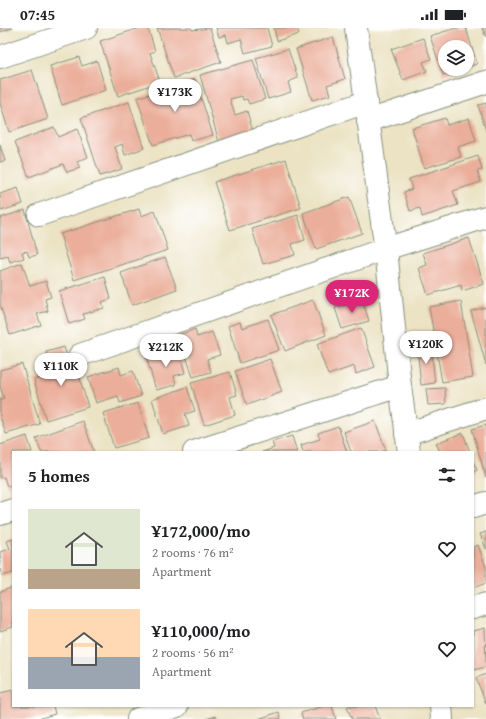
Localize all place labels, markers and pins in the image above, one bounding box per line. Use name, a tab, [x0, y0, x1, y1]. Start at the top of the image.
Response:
pin: ¥173K	[147, 79, 203, 113]
pin: ¥172K	[324, 280, 380, 314]
pin: ¥120K	[398, 331, 454, 365]
pin: ¥212K	[138, 334, 194, 368]
pin: ¥110K	[33, 353, 89, 387]

